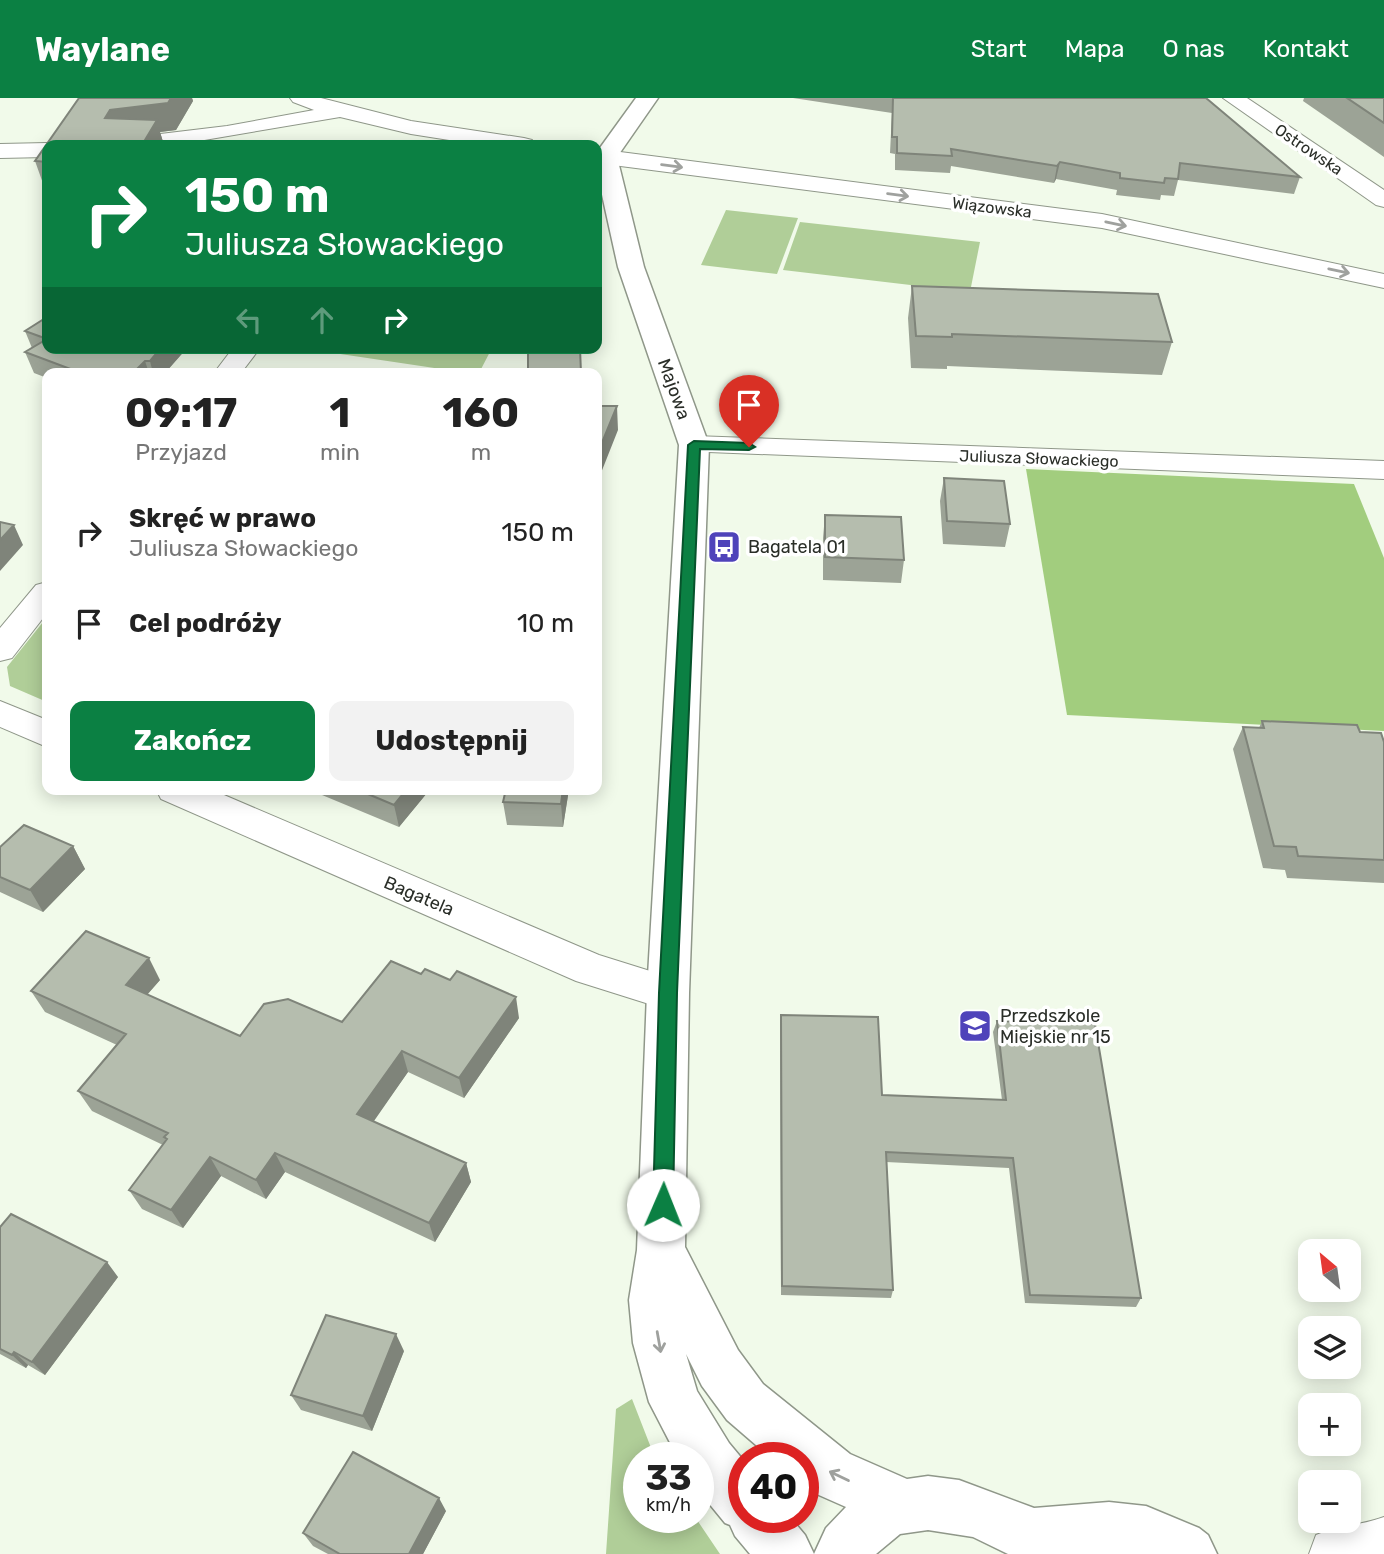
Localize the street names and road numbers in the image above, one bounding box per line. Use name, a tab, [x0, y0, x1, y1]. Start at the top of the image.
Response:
street label: Ostrowska	[1271, 120, 1346, 179]
street label: Wiązowska	[951, 193, 1033, 222]
street label: Majowa	[653, 356, 695, 422]
street label: Juliusza Słowackiego	[959, 446, 1119, 471]
street label: Bagatela	[381, 871, 457, 921]

